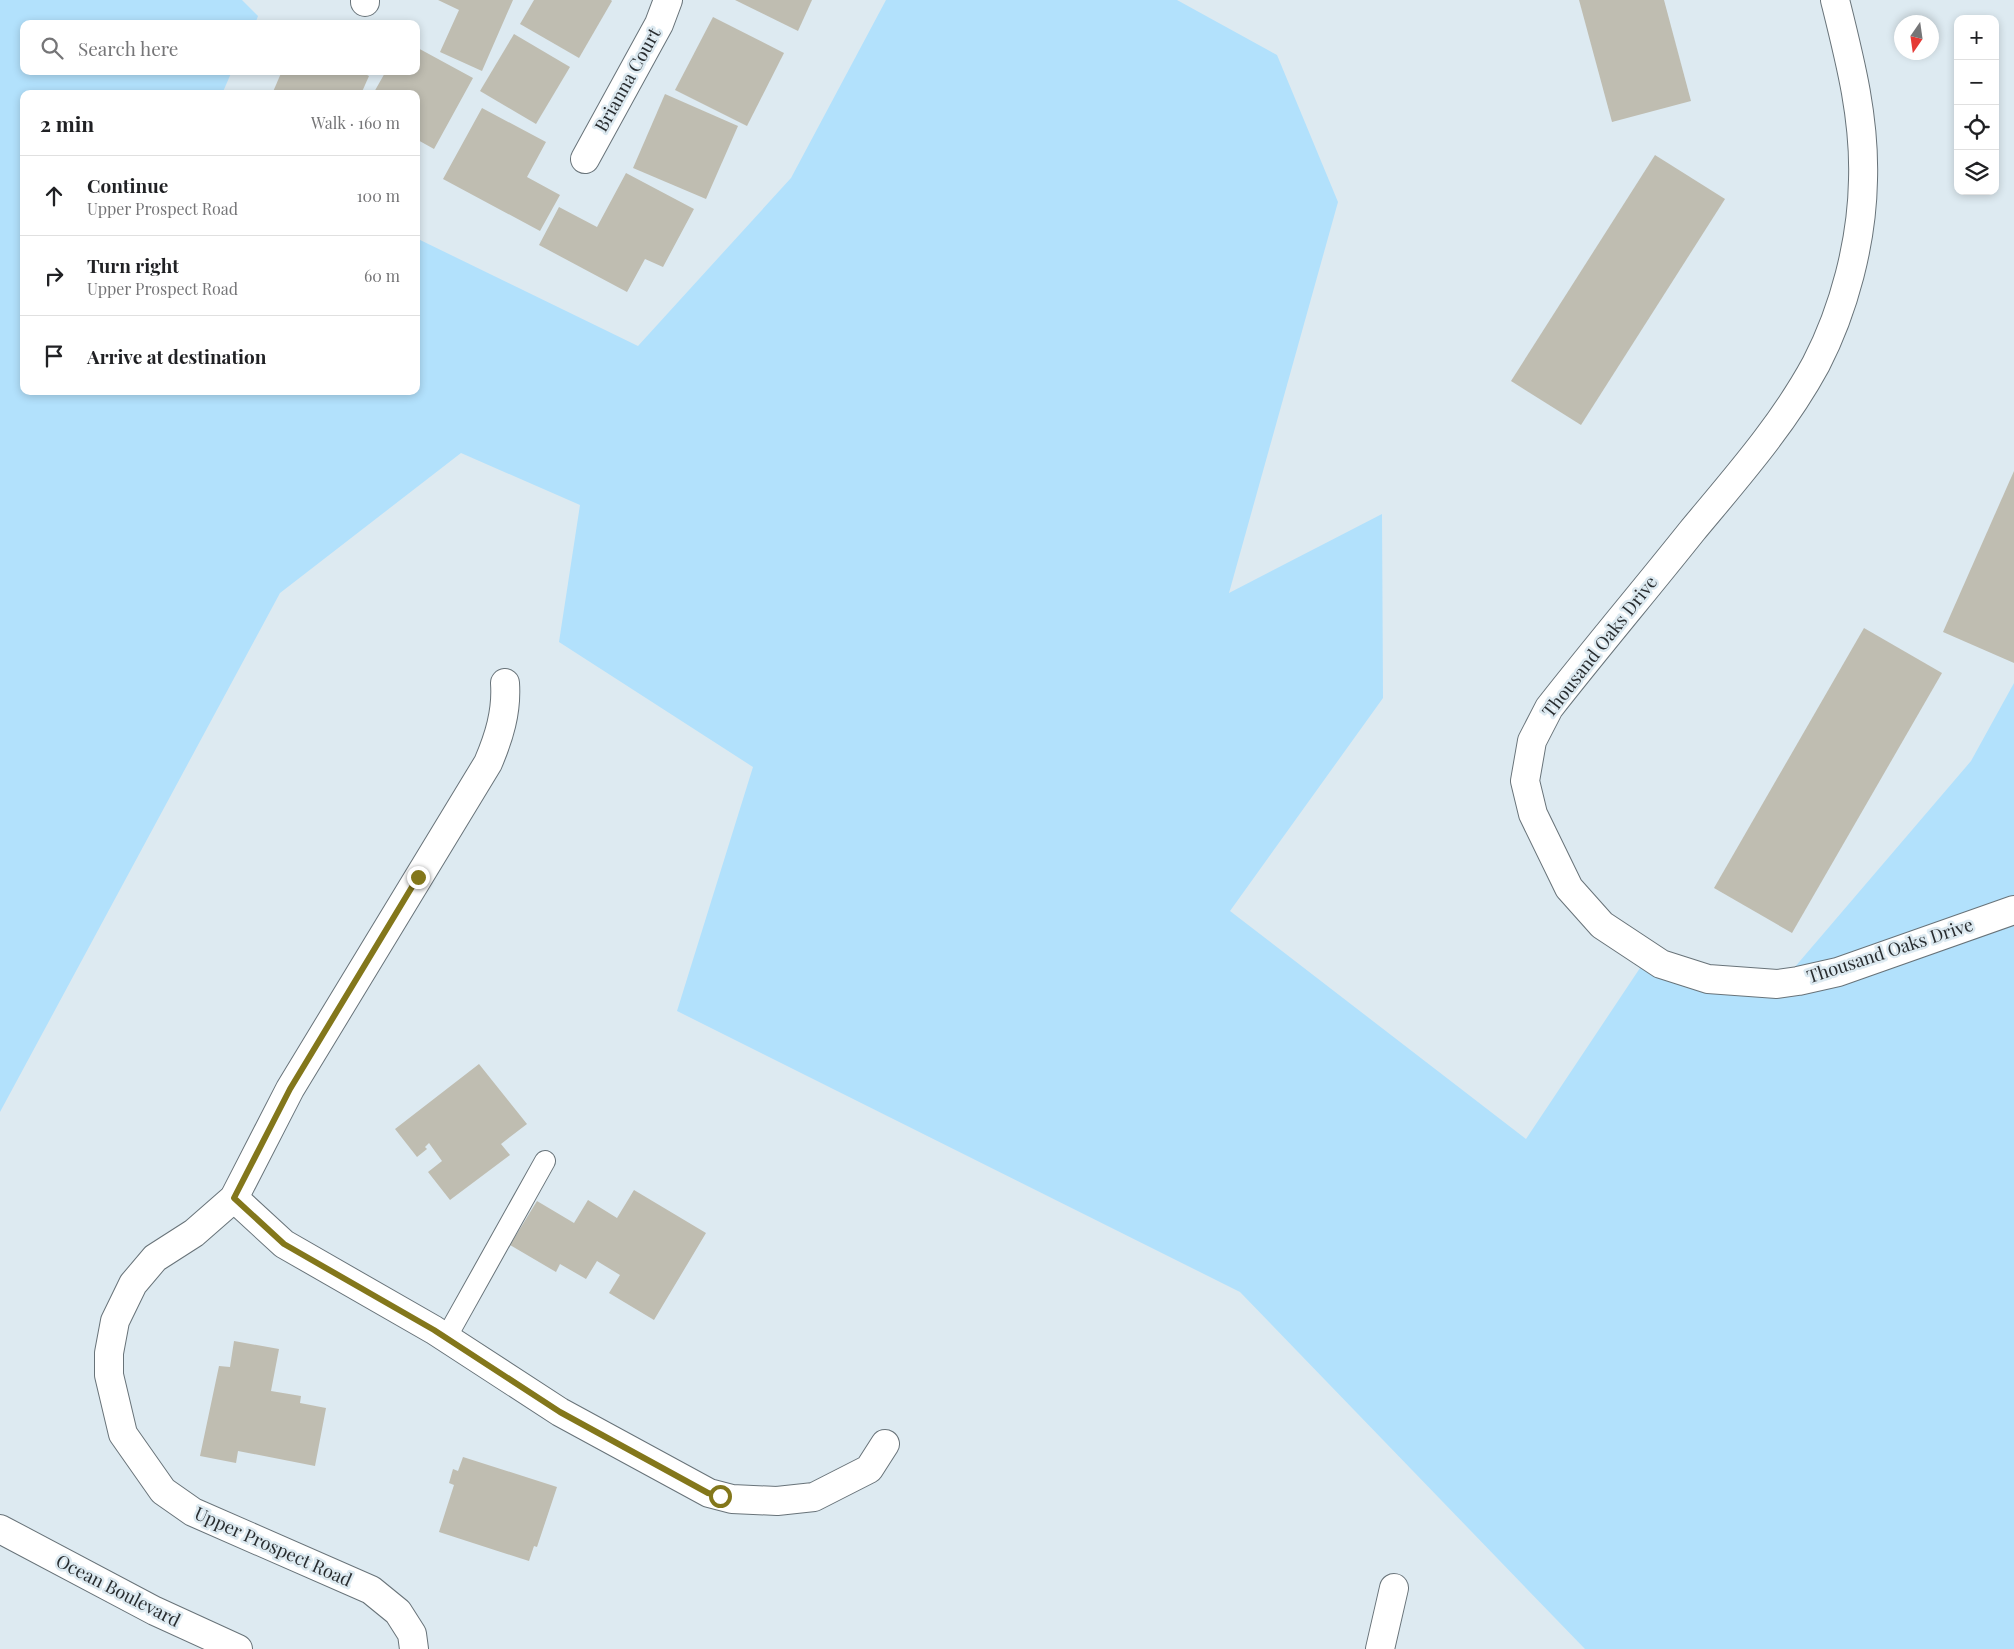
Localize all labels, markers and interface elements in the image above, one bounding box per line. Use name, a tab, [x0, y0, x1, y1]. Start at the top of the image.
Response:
north arrow	[1894, 15, 1939, 60]
map controls	[1954, 15, 1999, 195]
button: +	[1954, 15, 1999, 60]
search box	[20, 20, 420, 75]
street label: Brianna Court	[589, 23, 666, 136]
icon: search	[38, 34, 66, 62]
text: Search here	[78, 35, 178, 61]
button: −	[1954, 60, 1999, 105]
button: locate	[1954, 105, 1999, 150]
text: 2 min	[40, 109, 94, 137]
text: Walk · 160 m	[311, 112, 400, 133]
button: layers	[1954, 150, 1999, 195]
text: Continue	[87, 172, 168, 198]
icon: ahead	[40, 182, 68, 210]
text: 100 m	[357, 185, 400, 206]
text: Upper Prospect Road	[87, 198, 238, 219]
text: Turn right	[87, 252, 179, 278]
icon: right	[40, 262, 68, 290]
text: 60 m	[364, 265, 400, 286]
text: Upper Prospect Road	[87, 278, 238, 299]
icon: arrive	[40, 342, 68, 370]
text: Arrive at destination	[87, 343, 267, 369]
street label: Thousand Oaks Drive	[1536, 571, 1662, 722]
route end	[407, 866, 430, 889]
street label: Thousand Oaks Drive	[1804, 912, 1976, 988]
route start	[709, 1485, 732, 1508]
street label: Upper Prospect Road	[191, 1501, 356, 1592]
street label: Ocean Boulevard	[52, 1548, 185, 1632]

